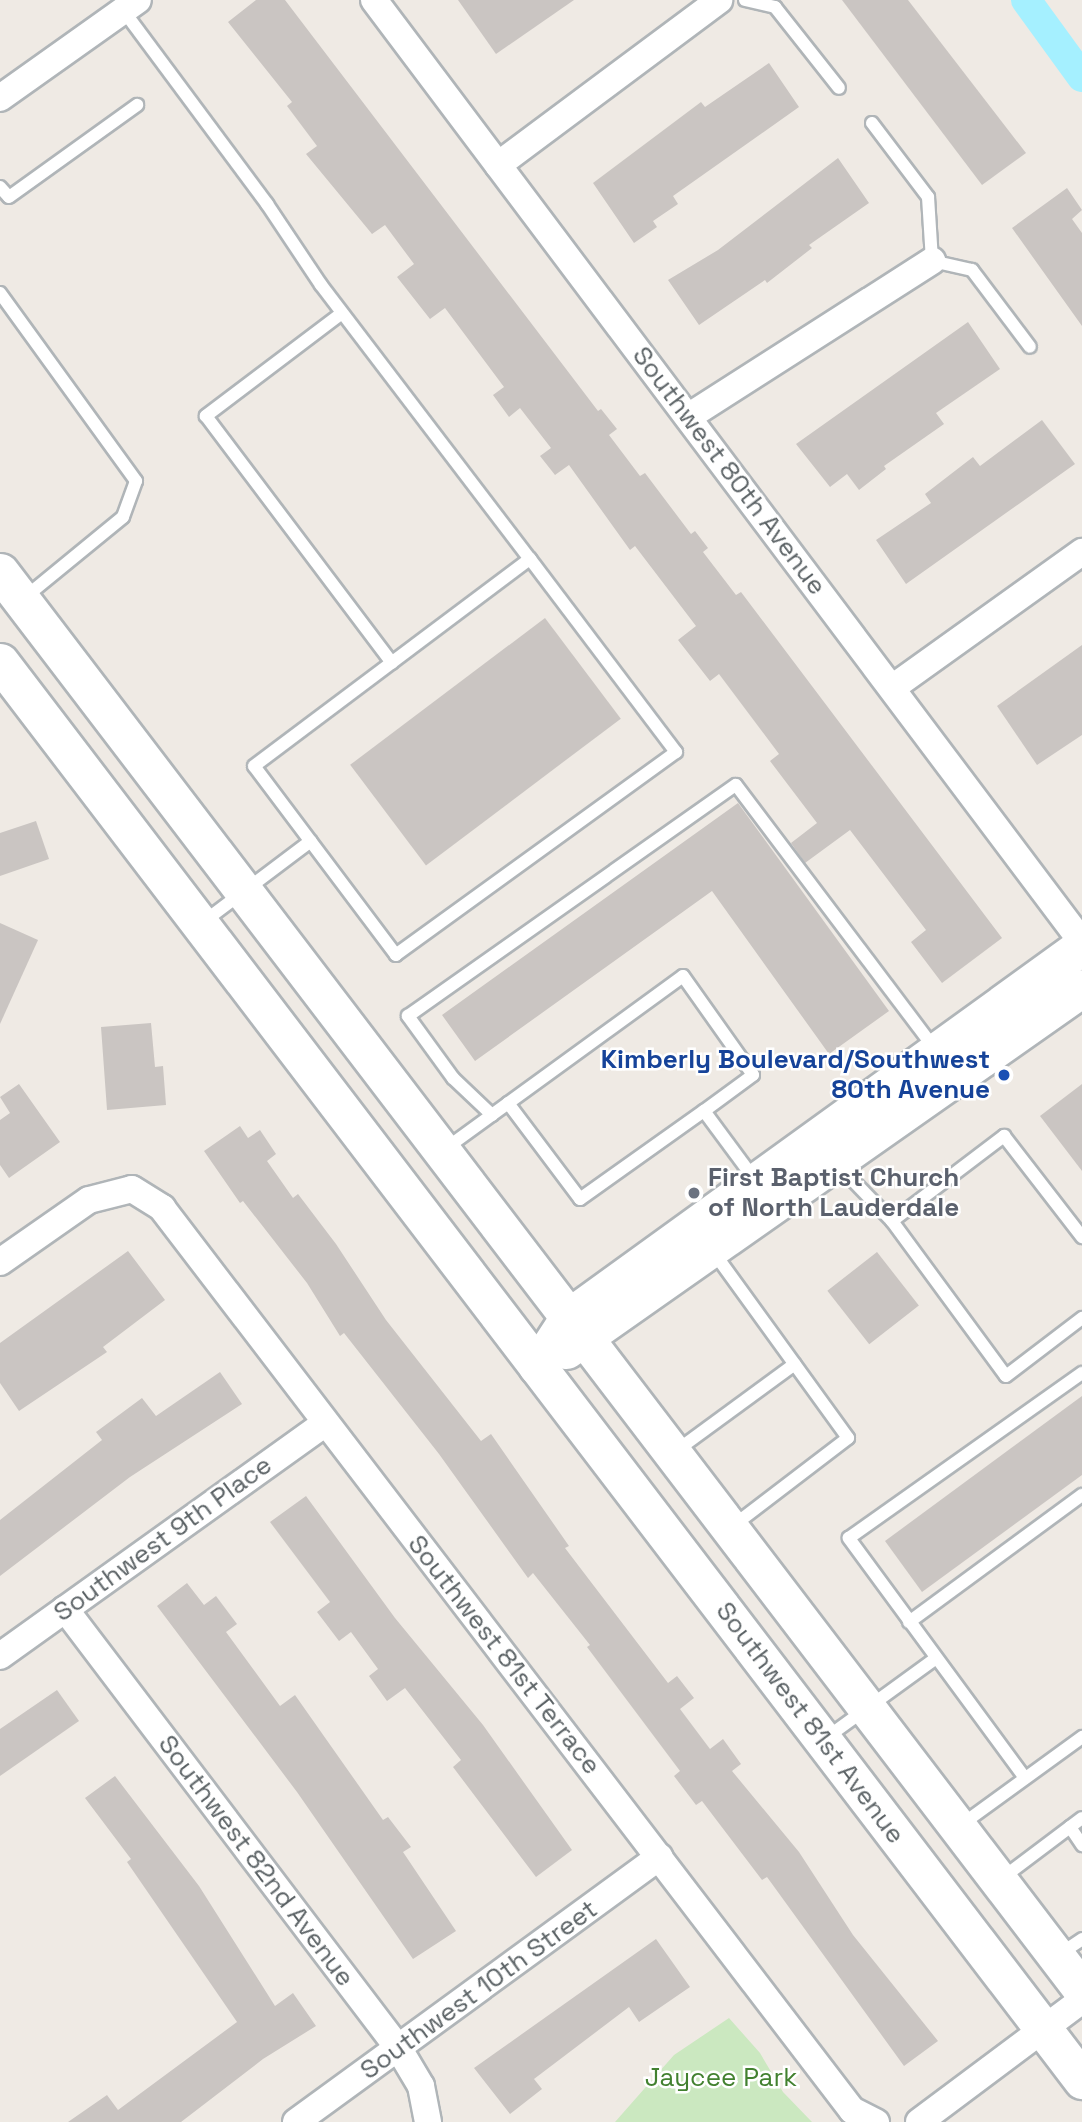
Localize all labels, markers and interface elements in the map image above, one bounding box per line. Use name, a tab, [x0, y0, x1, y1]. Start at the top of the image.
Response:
street label: Southwest 80th Avenue	[625, 341, 833, 601]
place label: Kimberly Boulevard/Southwest 80th Avenue	[601, 1044, 990, 1106]
marker: Kimberly Boulevard/Southwest 80th Avenue	[996, 1067, 1012, 1083]
place label: First Baptist Church of North Lauderdale	[708, 1162, 959, 1224]
marker: First Baptist Church of North Lauderdale	[686, 1185, 702, 1201]
street label: Southwest 9th Place	[48, 1449, 278, 1629]
street label: Southwest 81st Terrace	[401, 1529, 607, 1781]
street label: Southwest 81st Avenue	[709, 1596, 911, 1850]
street label: Southwest 82nd Avenue	[151, 1729, 361, 1993]
street label: Southwest 10th Street	[354, 1894, 604, 2086]
park label: Jaycee Park	[645, 2062, 797, 2094]

